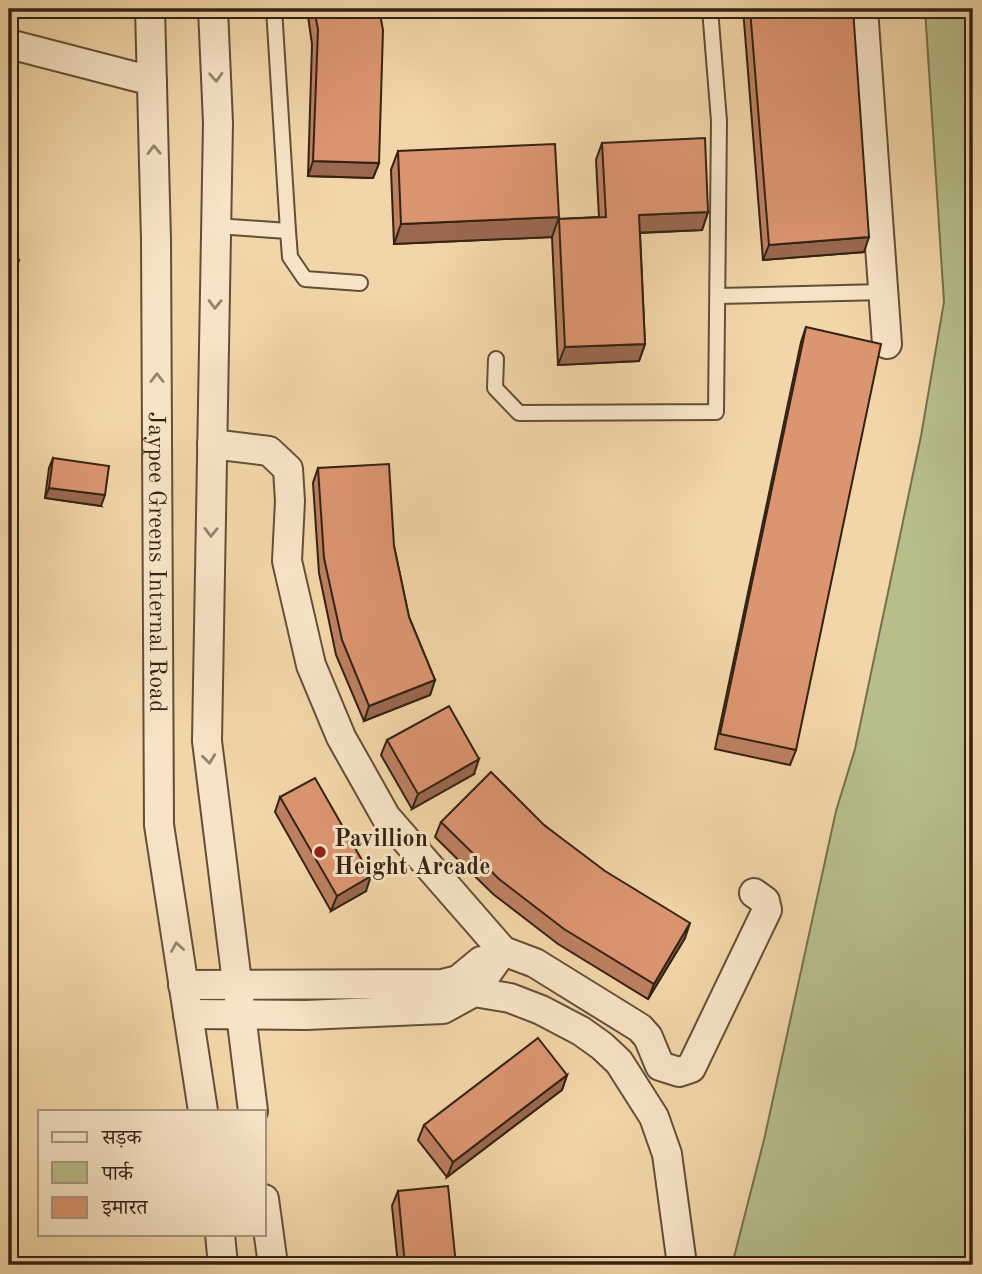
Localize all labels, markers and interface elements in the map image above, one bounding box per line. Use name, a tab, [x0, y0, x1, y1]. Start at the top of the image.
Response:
one-way arrow	[208, 72, 223, 83]
one-way arrow	[146, 145, 162, 155]
one-way arrow	[207, 299, 222, 310]
one-way arrow	[149, 372, 165, 383]
street label: Jaypee Greens Internal Road	[143, 411, 168, 713]
one-way arrow	[203, 527, 218, 538]
one-way arrow	[202, 753, 217, 765]
place label: Pavillion Height Arcade	[334, 828, 491, 880]
marker: Pavillion Height Arcade	[312, 844, 328, 860]
one-way arrow	[170, 941, 185, 953]
legend	[38, 1110, 266, 1236]
text: सड़क	[101, 1128, 142, 1149]
text: पार्क	[101, 1161, 134, 1185]
text: इमारत	[101, 1198, 149, 1219]

